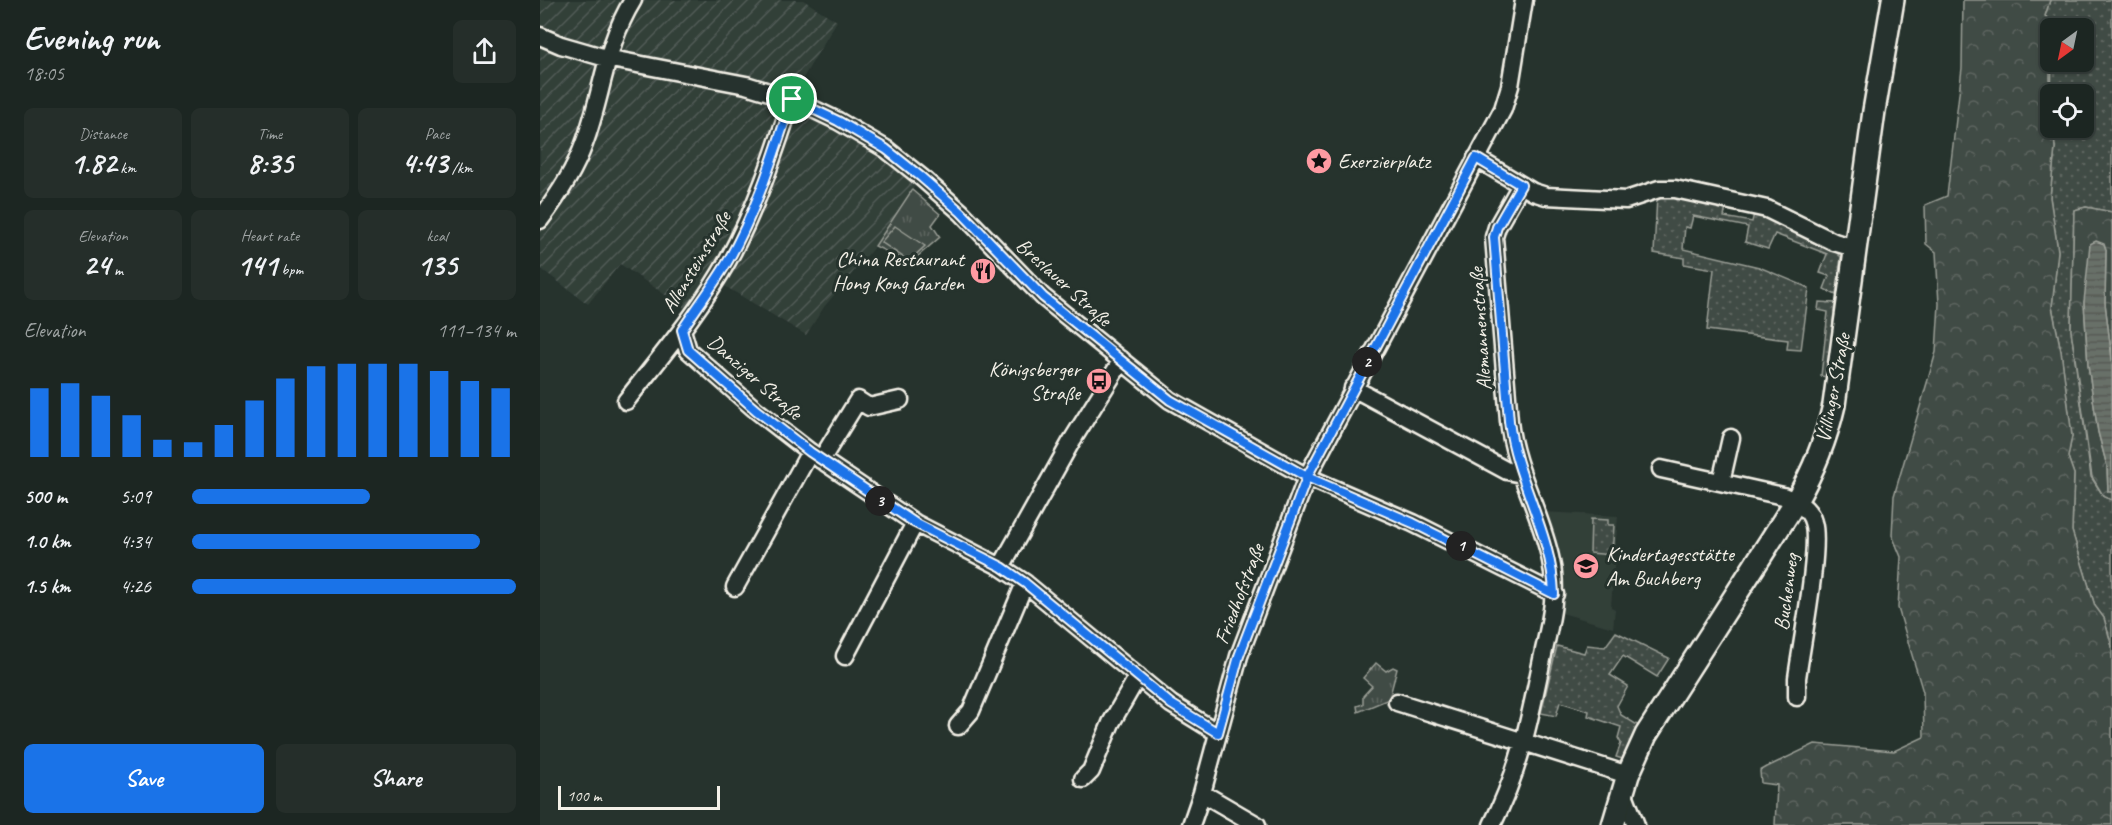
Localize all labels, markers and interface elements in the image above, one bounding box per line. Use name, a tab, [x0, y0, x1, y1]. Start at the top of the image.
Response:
text: Evening run	[24, 17, 159, 59]
north arrow	[2040, 18, 2094, 72]
map controls	[2040, 18, 2094, 138]
button: share	[453, 20, 516, 83]
text: 18:05	[24, 61, 64, 86]
pin	[766, 73, 817, 124]
icon: arrive	[775, 82, 808, 115]
button: locate	[2040, 84, 2094, 138]
text: Distance	[79, 124, 127, 144]
text: Time	[258, 124, 282, 144]
text: Pace	[425, 124, 449, 144]
text: 1.82	[70, 144, 116, 182]
text: 8:35	[247, 144, 293, 182]
text: 4:43	[401, 144, 448, 182]
place icon: Exerzierplatz	[1304, 146, 1334, 176]
place label: Exerzierplatz	[1338, 148, 1432, 174]
text: km	[116, 158, 136, 178]
text: /km	[448, 158, 473, 178]
street label: Allensteinstraße	[655, 204, 738, 318]
text: Elevation	[78, 226, 128, 246]
text: Heart rate	[241, 226, 299, 246]
text: kcal	[426, 226, 448, 246]
street label: Breslauer Straße	[1011, 232, 1119, 333]
text: 24	[83, 246, 110, 284]
text: 141	[237, 246, 277, 284]
text: 135	[417, 246, 457, 284]
place label: China Restaurant Hong Kong Garden	[833, 246, 966, 296]
restaurant icon: China Restaurant Hong Kong Garden	[968, 256, 998, 286]
text: m	[110, 260, 123, 280]
text: bpm	[277, 260, 303, 280]
street label: Alemannenstraße	[1463, 264, 1497, 391]
text: Elevation	[24, 318, 86, 343]
text: 111–134 m	[437, 318, 516, 343]
street label: Danziger Straße	[702, 329, 809, 427]
street label: Villinger Straße	[1810, 329, 1857, 445]
pin: 2	[1352, 347, 1382, 377]
text: 2	[1363, 352, 1371, 372]
place label: Königsberger Straße	[989, 356, 1082, 406]
bus stop icon: Königsberger Straße	[1084, 366, 1114, 396]
text: 500 m	[24, 484, 67, 509]
text: 5:09	[120, 484, 151, 509]
pin: 3	[865, 486, 895, 516]
text: 3	[876, 491, 884, 511]
text: 1.0 km	[24, 529, 71, 554]
text: 4:34	[120, 529, 151, 554]
pin: 1	[1446, 531, 1476, 561]
text: 1	[1457, 536, 1465, 556]
street label: Friedhofstraße	[1208, 538, 1271, 648]
place label: Kindertagesstätte Am Buchberg	[1606, 541, 1736, 591]
street label: Buchenweg	[1768, 550, 1804, 632]
school or university icon: Kindertagesstätte Am Buchberg	[1571, 551, 1601, 581]
text: 1.5 km	[24, 574, 70, 599]
text: 4:26	[120, 574, 151, 599]
button: Save	[24, 744, 264, 813]
button: Share	[276, 744, 516, 813]
scale bar	[558, 783, 720, 810]
text: 100 m	[567, 786, 601, 806]

